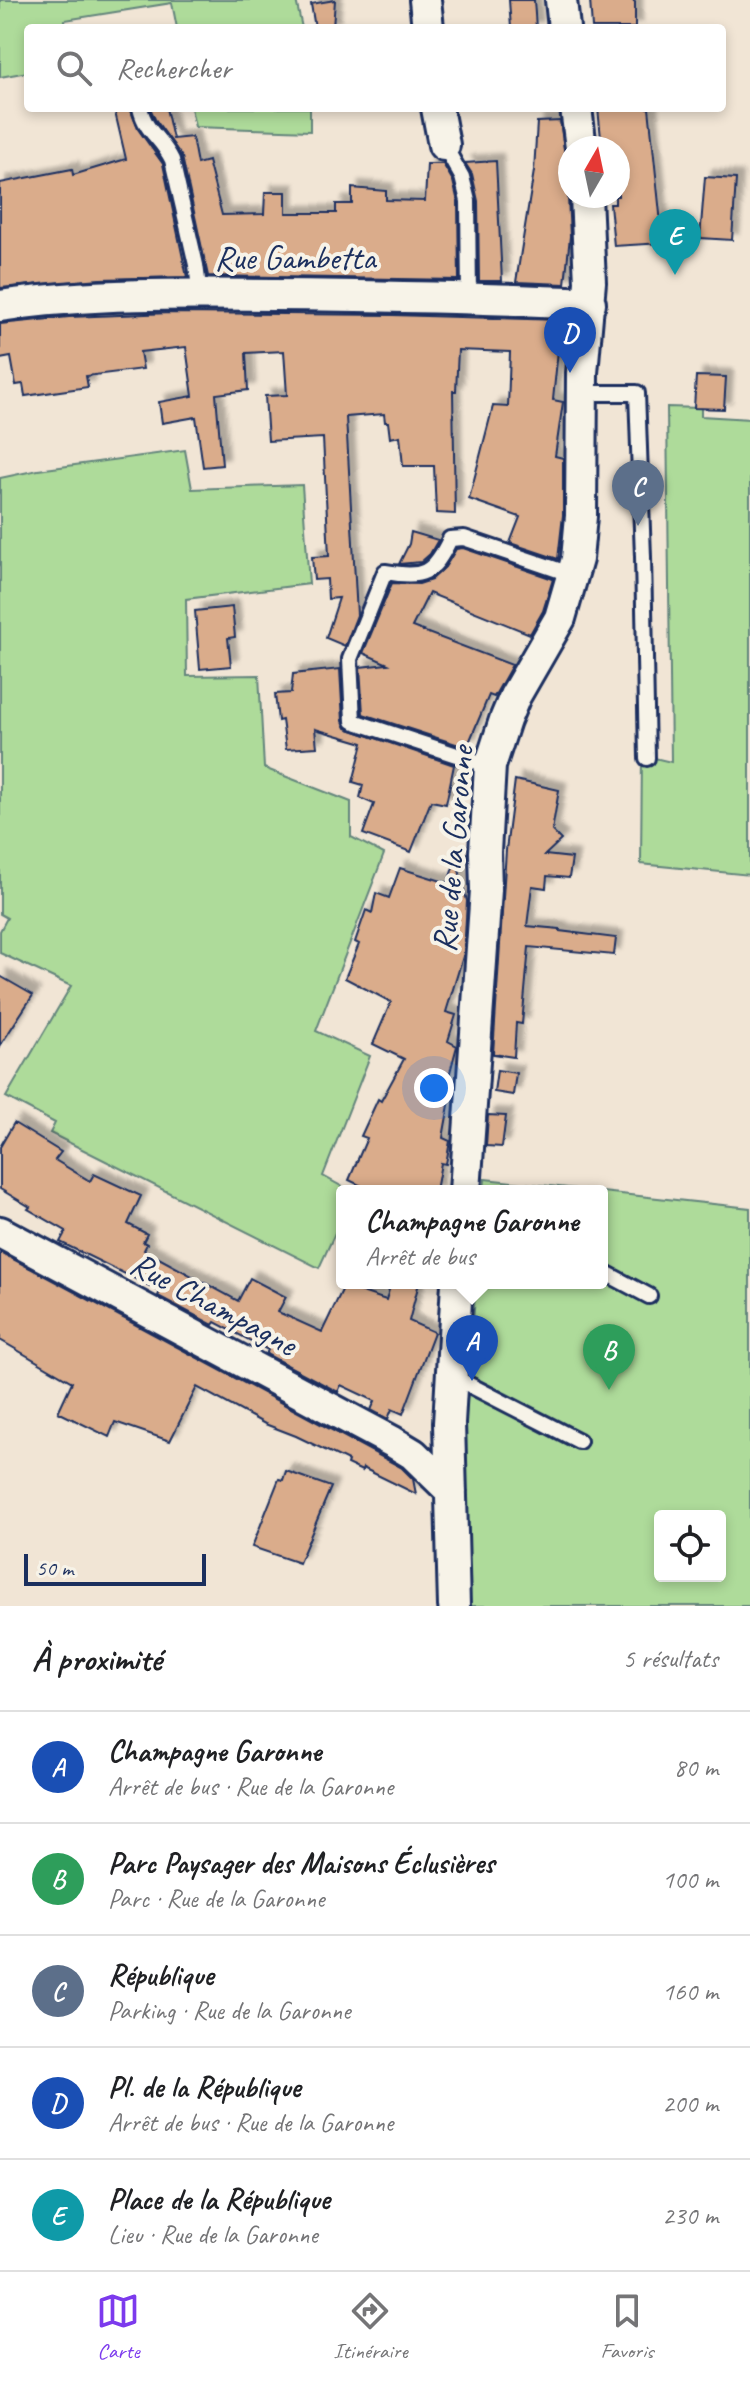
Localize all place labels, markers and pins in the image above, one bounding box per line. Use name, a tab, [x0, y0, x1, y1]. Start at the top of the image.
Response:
pin: E	[649, 209, 701, 275]
pin: D	[544, 307, 596, 373]
pin: C	[612, 460, 664, 526]
pin: A	[446, 1315, 498, 1381]
pin: B	[583, 1324, 635, 1390]

